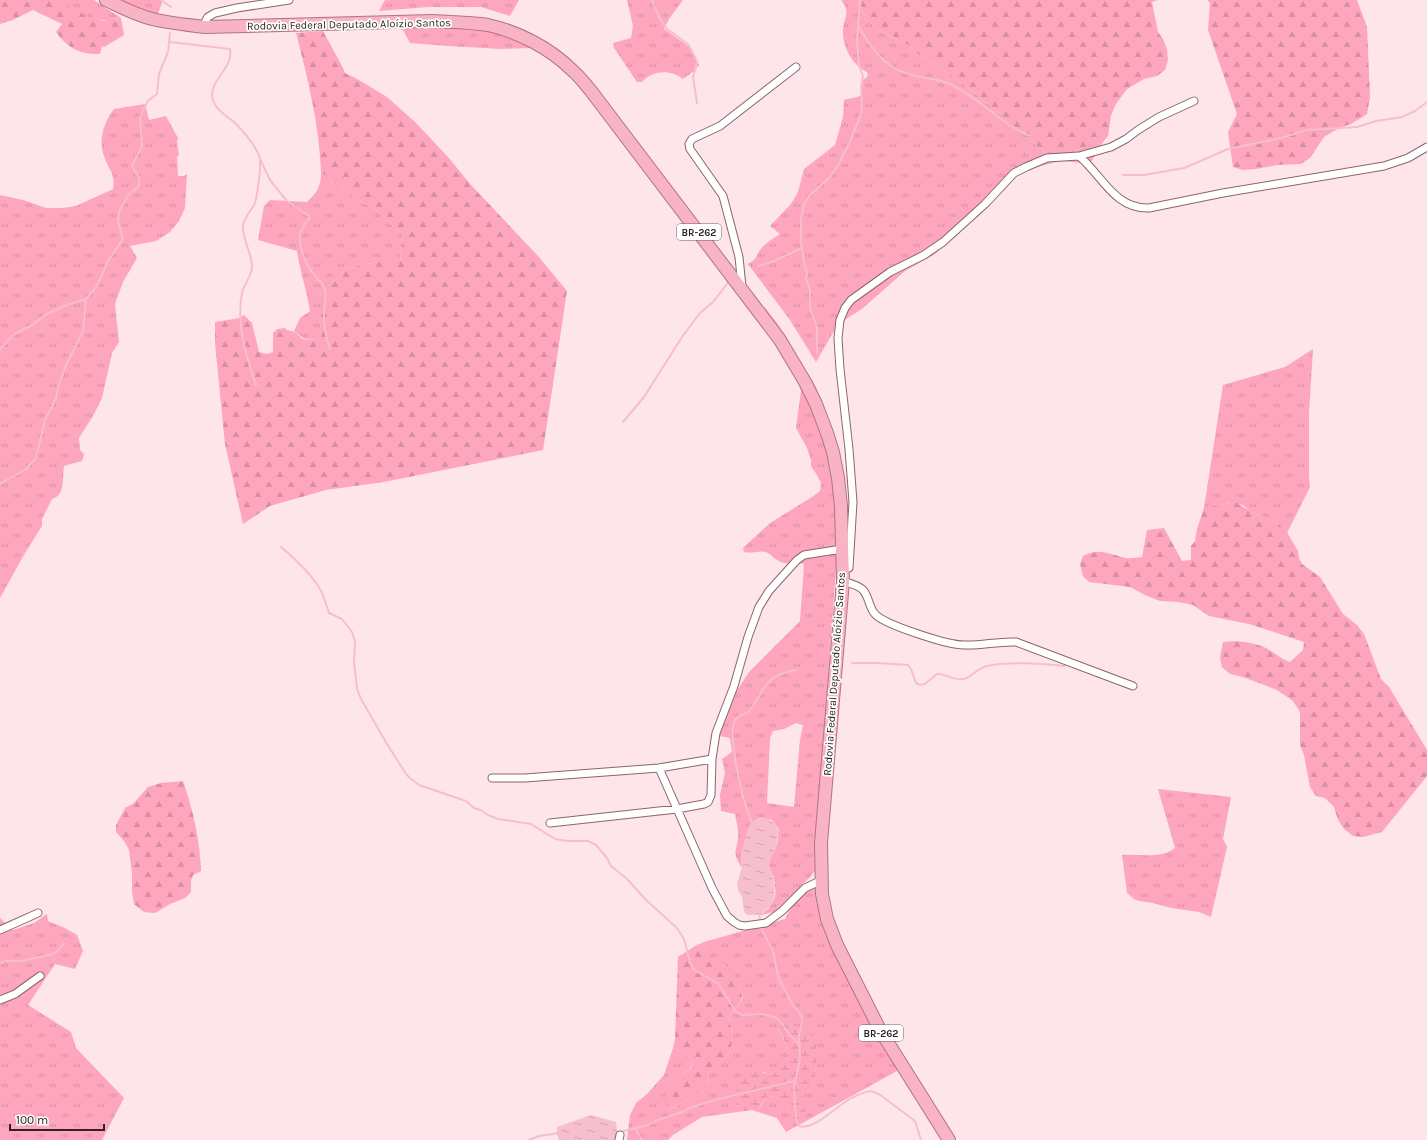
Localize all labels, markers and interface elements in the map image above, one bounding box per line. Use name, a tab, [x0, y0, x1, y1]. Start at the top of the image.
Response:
street label: Rodovia Federal Deputado Aloízio Santos	[247, 16, 451, 33]
road number: BR-262	[677, 224, 721, 240]
street label: Rodovia Federal Deputado Aloízio Santos	[821, 572, 848, 776]
road number: BR-262	[859, 1025, 903, 1041]
scale bar	[10, 1106, 104, 1132]
text: 100 m	[16, 1113, 48, 1127]

